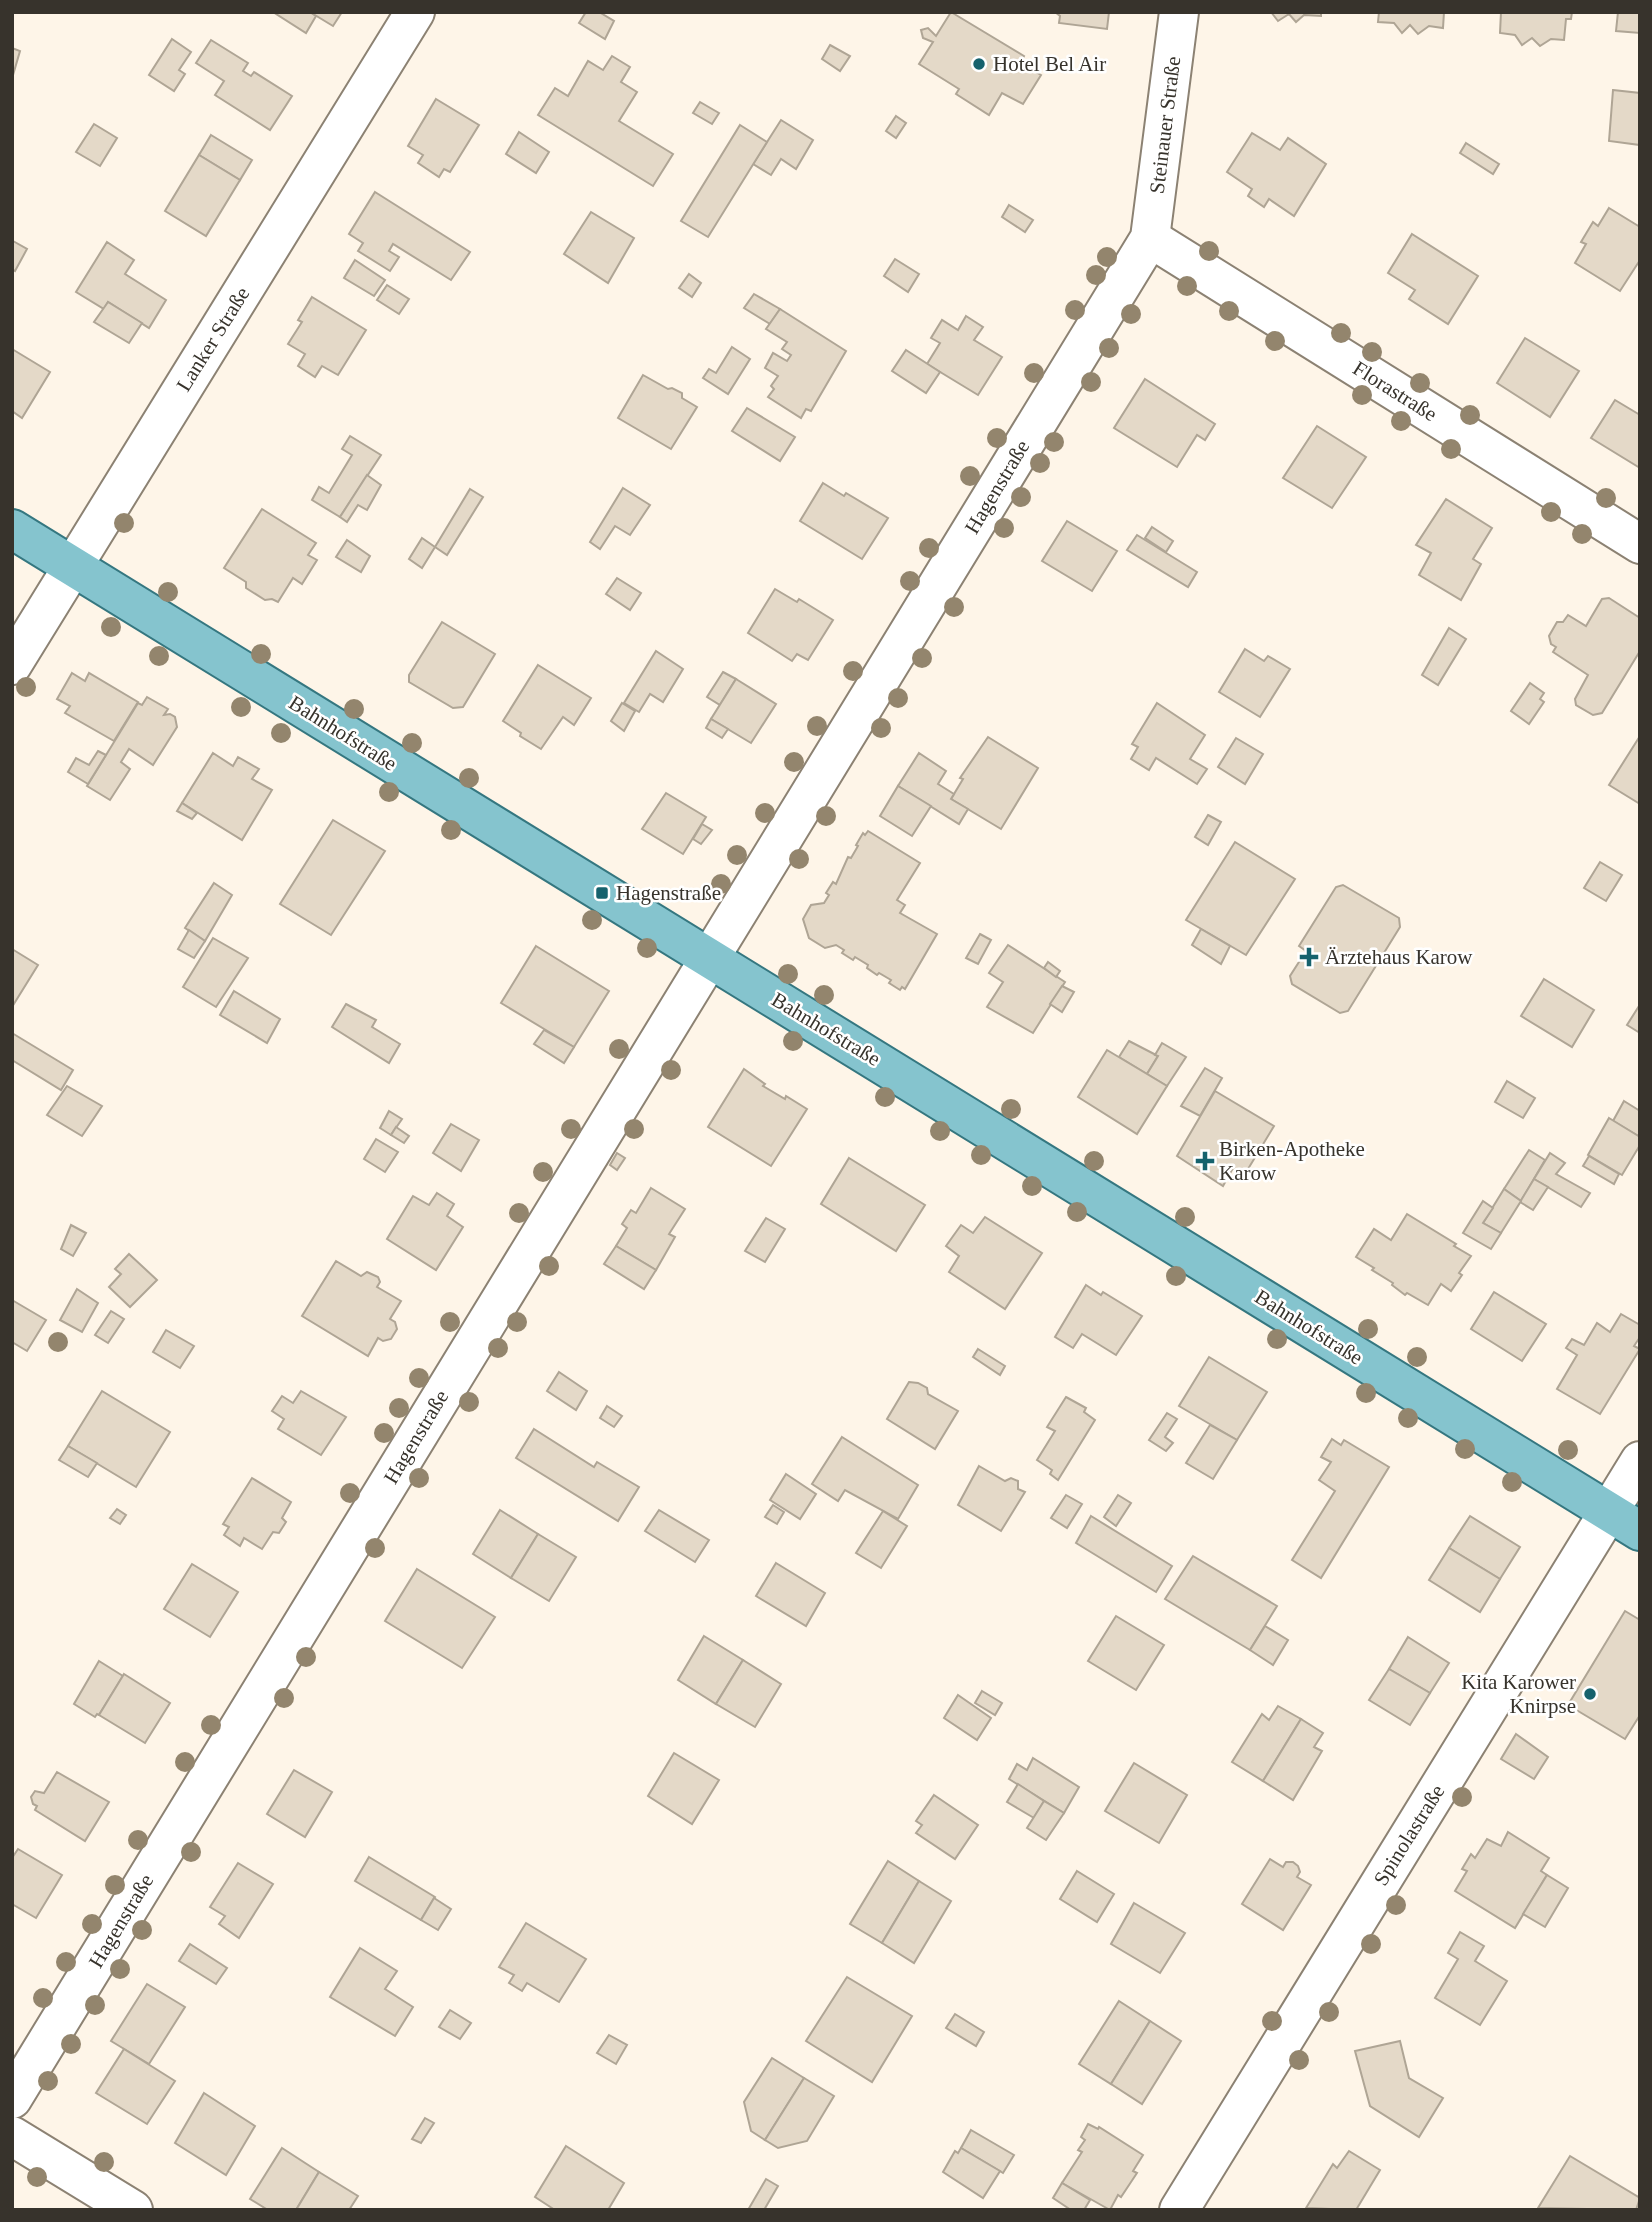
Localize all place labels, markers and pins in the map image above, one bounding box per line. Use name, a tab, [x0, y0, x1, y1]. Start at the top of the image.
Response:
place label: Hotel Bel Air	[993, 52, 1106, 76]
marker: Hotel Bel Air	[971, 56, 987, 72]
place label: Hagenstraße	[616, 881, 721, 905]
marker: Hagenstraße	[594, 885, 610, 901]
place label: Ärztehaus Karow	[1325, 945, 1473, 969]
marker: Ärztehaus Karow	[1299, 947, 1319, 967]
place label: Birken-Apotheke Karow	[1219, 1137, 1365, 1185]
marker: Birken-Apotheke Karow	[1197, 1153, 1213, 1169]
place label: Kita Karower Knirpse	[1461, 1670, 1576, 1718]
marker: Kita Karower Knirpse	[1582, 1686, 1598, 1702]

